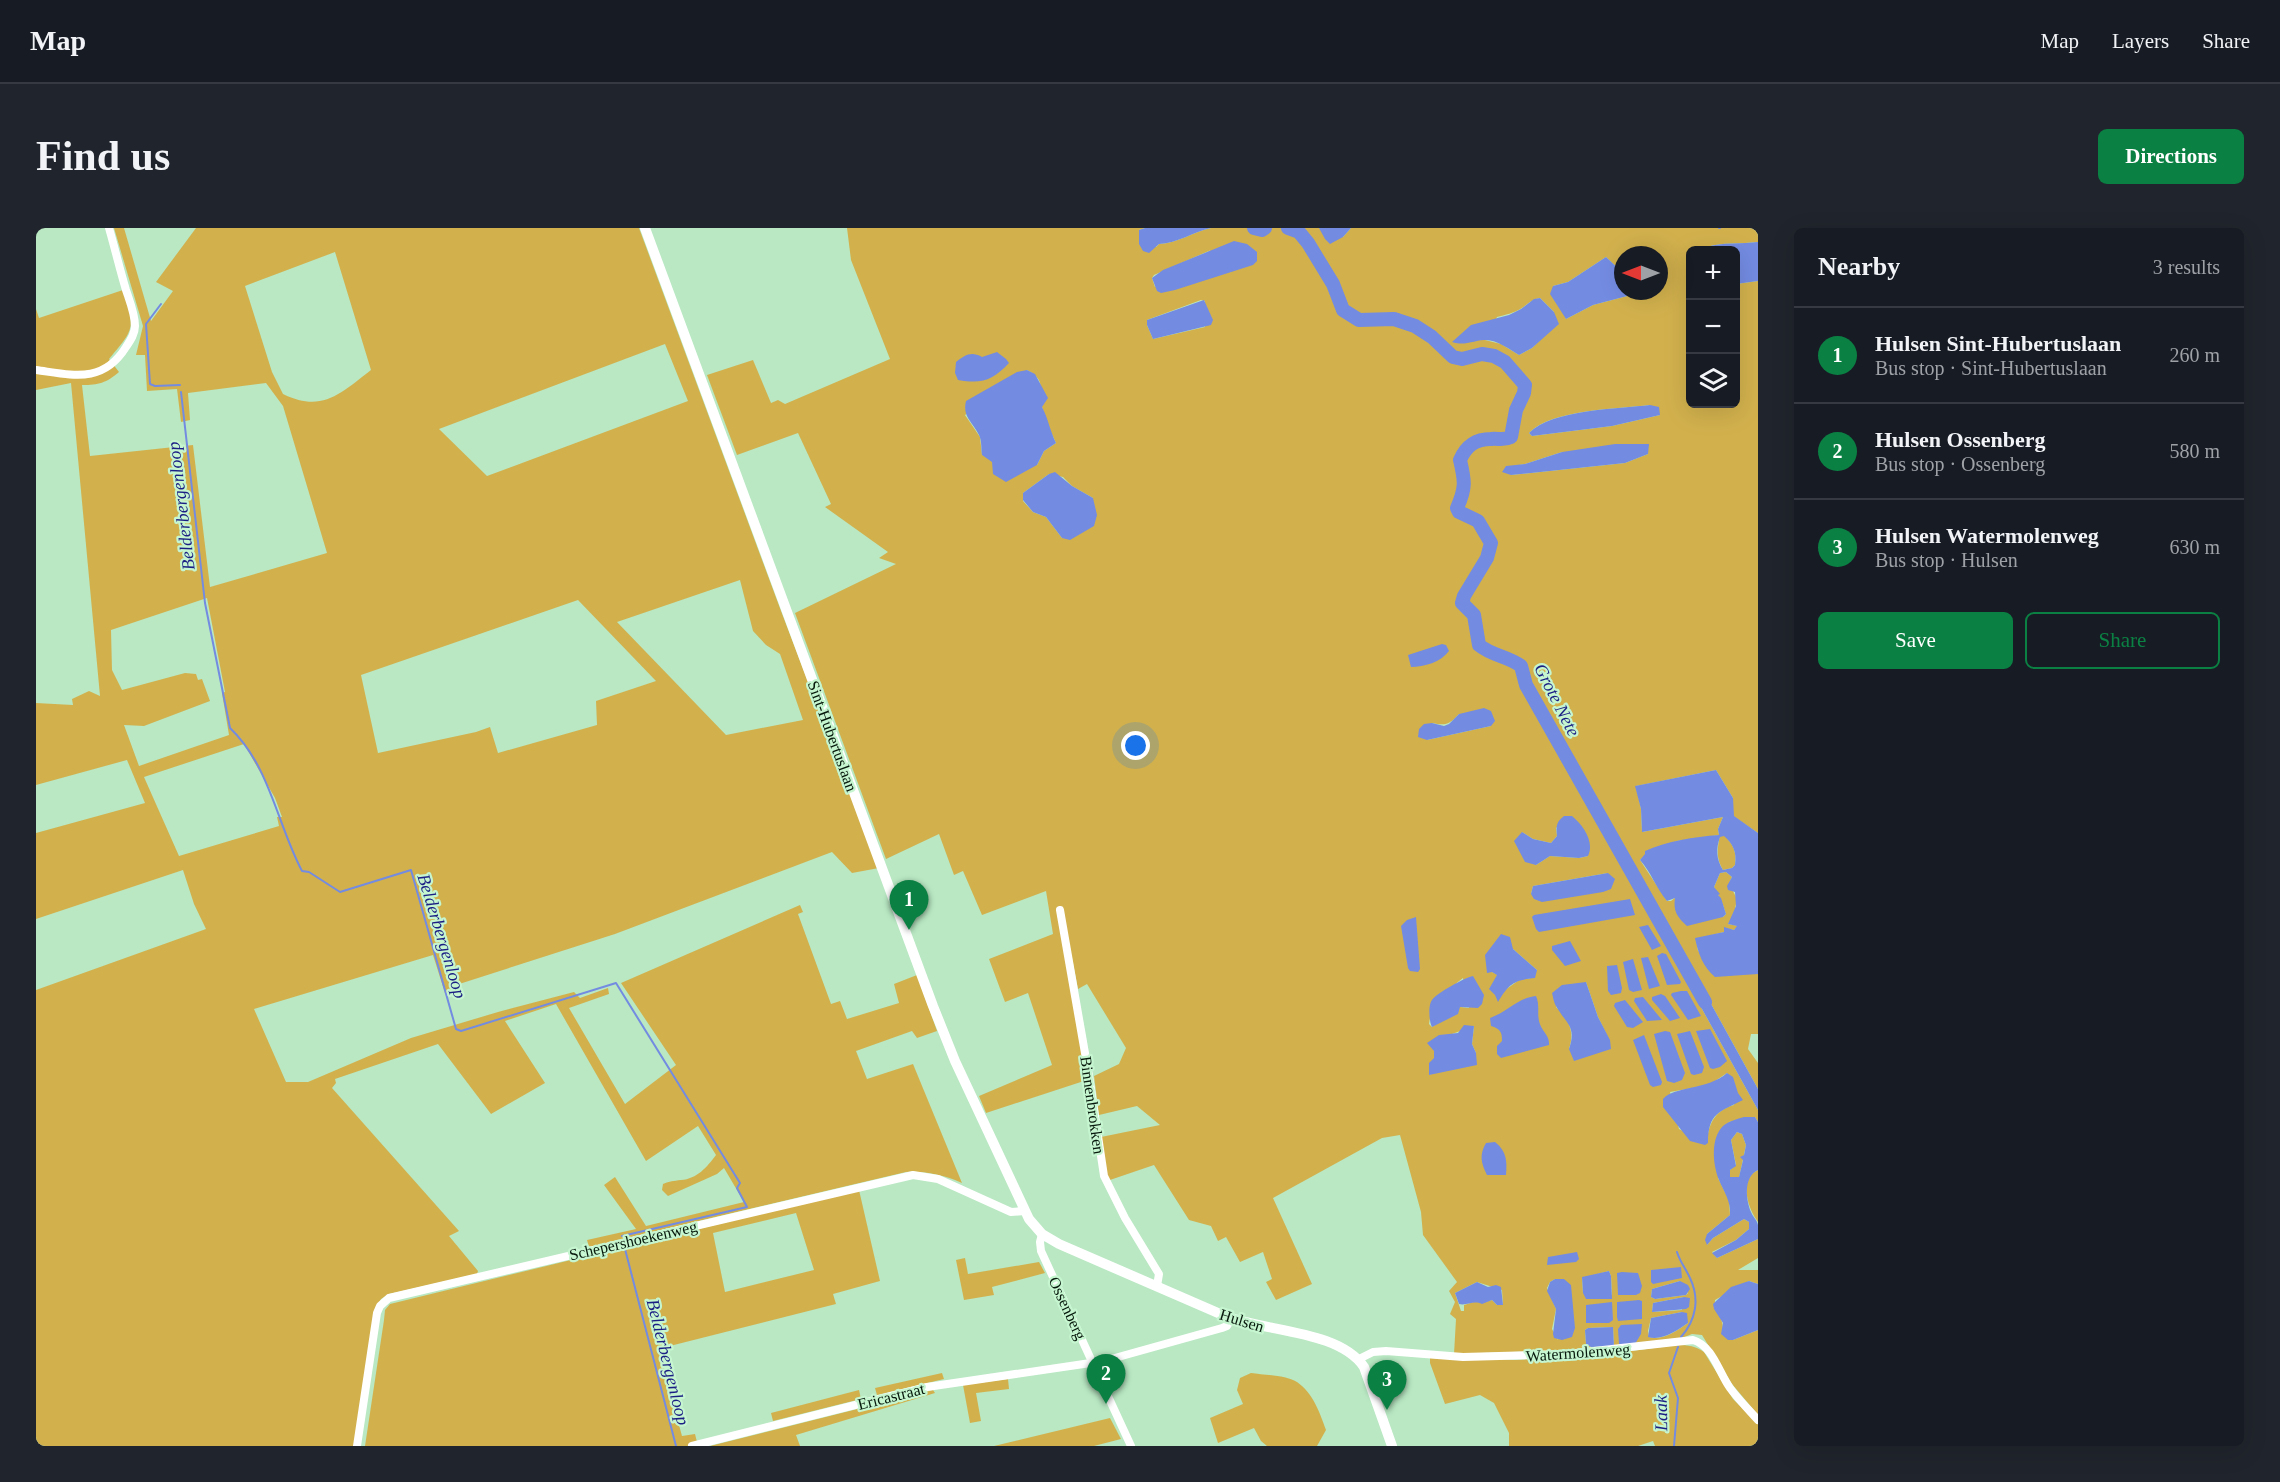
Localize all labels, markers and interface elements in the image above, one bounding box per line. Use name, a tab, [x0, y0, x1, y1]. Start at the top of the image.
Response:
text: Map	[30, 25, 86, 56]
text: Map	[2041, 29, 2079, 53]
text: Layers	[2112, 29, 2169, 53]
text: Share	[2202, 29, 2250, 53]
button: Directions	[2098, 129, 2244, 184]
text: Find us	[36, 133, 170, 179]
north arrow	[1614, 246, 1668, 300]
map controls	[1686, 246, 1740, 408]
button: +	[1686, 246, 1740, 300]
text: Nearby	[1818, 252, 1900, 281]
text: 3 results	[2153, 256, 2220, 278]
button: −	[1686, 300, 1740, 354]
text: Hulsen Sint-Hubertuslaan	[1875, 331, 2121, 356]
text: 1	[1833, 344, 1843, 366]
text: 260 m	[2169, 344, 2220, 366]
button: layers	[1686, 354, 1740, 408]
text: Bus stop · Sint-Hubertuslaan	[1875, 357, 2107, 379]
text: Hulsen Ossenberg	[1875, 427, 2046, 452]
text: 2	[1833, 440, 1843, 462]
text: 580 m	[2169, 440, 2220, 462]
water label: Belderbergenloop	[163, 441, 199, 571]
text: Bus stop · Ossenberg	[1875, 453, 2045, 475]
text: Hulsen Watermolenweg	[1875, 523, 2099, 548]
text: 3	[1833, 536, 1843, 558]
text: 630 m	[2169, 536, 2220, 558]
text: Bus stop · Hulsen	[1875, 549, 2018, 571]
button: Save	[1818, 612, 2013, 669]
button: Share	[2025, 612, 2220, 669]
water label: Grote Nete	[1530, 660, 1584, 740]
street label: Sint-Hubertuslaan	[805, 679, 860, 794]
your location	[1121, 731, 1150, 760]
water label: Belderbergenloop	[414, 871, 470, 1001]
pin: 1	[890, 880, 928, 930]
street label: Binnenbrokken	[1077, 1055, 1108, 1155]
street label: Schepershoekenweg	[568, 1218, 699, 1264]
street label: Ossenberg	[1045, 1274, 1089, 1343]
water label: Belderbergenloop	[643, 1297, 693, 1427]
street label: Hulsen	[1218, 1306, 1266, 1335]
street label: Watermolenweg	[1525, 1340, 1631, 1366]
pin: 2	[1086, 1354, 1126, 1404]
pin: 3	[1368, 1360, 1406, 1410]
street label: Ericastraat	[856, 1380, 927, 1413]
water label: Laak	[1651, 1394, 1671, 1432]

